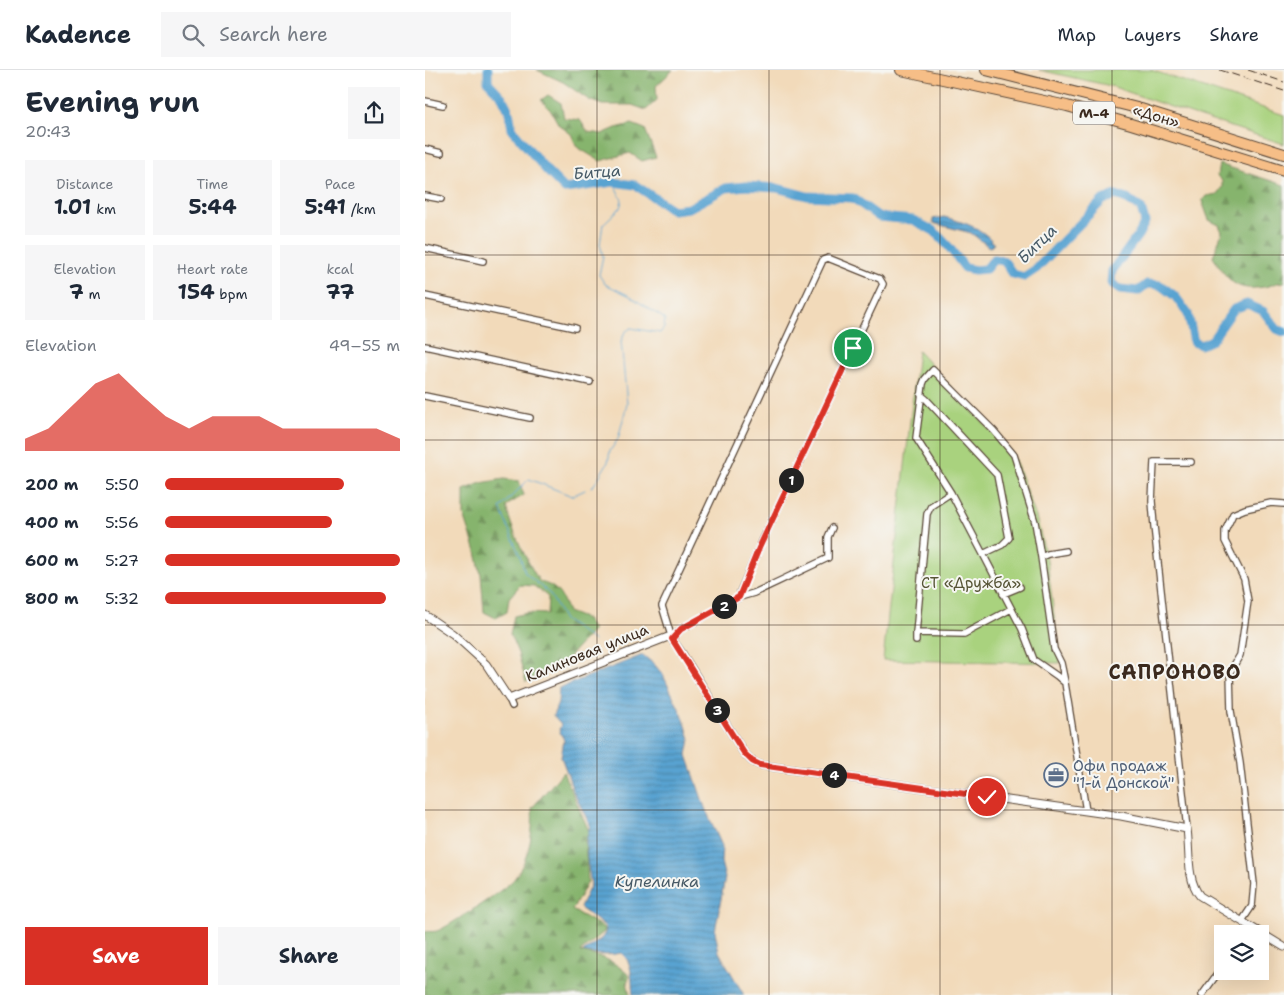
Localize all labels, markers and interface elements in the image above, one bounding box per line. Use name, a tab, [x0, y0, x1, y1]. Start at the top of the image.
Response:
search box	[161, 12, 511, 57]
text: Kadence	[25, 19, 131, 51]
icon: search	[179, 21, 207, 49]
text: Search here	[219, 22, 328, 47]
text: Map	[1058, 23, 1096, 47]
text: Layers	[1124, 23, 1181, 47]
text: Share	[1209, 23, 1259, 47]
text: Evening run	[25, 83, 200, 121]
button: share	[348, 87, 400, 139]
street label: «Дон»	[1130, 99, 1182, 133]
road number: М-4	[1073, 102, 1115, 124]
text: 20:43	[25, 121, 71, 142]
water label: Битца	[572, 160, 622, 184]
text: Distance	[56, 175, 114, 193]
text: Time	[196, 175, 229, 193]
text: Pace	[325, 175, 356, 193]
text: 1.01	[54, 193, 91, 221]
text: 5:44	[188, 193, 237, 221]
text: 5:41	[304, 193, 346, 221]
text: km	[91, 200, 116, 218]
text: /km	[346, 200, 376, 218]
water label: Битца	[1013, 220, 1061, 268]
text: Elevation	[53, 260, 116, 278]
text: Heart rate	[177, 260, 248, 278]
text: kcal	[327, 260, 354, 278]
text: 7	[69, 278, 84, 306]
text: 154	[177, 278, 215, 306]
text: 77	[326, 278, 355, 306]
text: m	[84, 285, 101, 303]
text: bpm	[215, 285, 248, 303]
pin	[832, 327, 874, 369]
icon: arrive	[839, 334, 867, 362]
text: Elevation	[25, 335, 97, 356]
text: 49–55 m	[329, 335, 400, 356]
pin: 1	[779, 468, 803, 492]
text: 1	[788, 471, 795, 489]
text: 200 m	[25, 474, 78, 495]
text: 5:50	[105, 474, 139, 495]
text: 400 m	[25, 512, 79, 533]
text: 5:56	[105, 512, 139, 533]
text: 600 m	[25, 550, 79, 571]
text: 5:27	[105, 550, 139, 571]
park label: СТ «Дружба»	[921, 573, 1021, 593]
text: 800 m	[25, 588, 79, 609]
text: 5:32	[105, 588, 139, 609]
pin: 2	[711, 594, 737, 618]
text: 2	[720, 597, 729, 615]
street label: Калиновая улица	[523, 619, 652, 687]
district label: САПРОНОВО	[1108, 659, 1242, 685]
pin: 3	[705, 698, 729, 722]
text: 3	[713, 701, 722, 719]
place label: Офи продаж "1-й Донской"	[1073, 756, 1175, 793]
pin: 4	[821, 762, 847, 788]
office icon: Офи продаж "1-й Донской"	[1043, 762, 1069, 788]
text: 4	[830, 766, 839, 784]
pin	[966, 776, 1008, 818]
icon: check	[973, 783, 1001, 811]
water label: Купелинка	[615, 871, 699, 892]
map controls	[1214, 925, 1269, 980]
button: layers	[1214, 925, 1269, 980]
button: Save	[25, 927, 208, 985]
button: Share	[218, 927, 400, 985]

